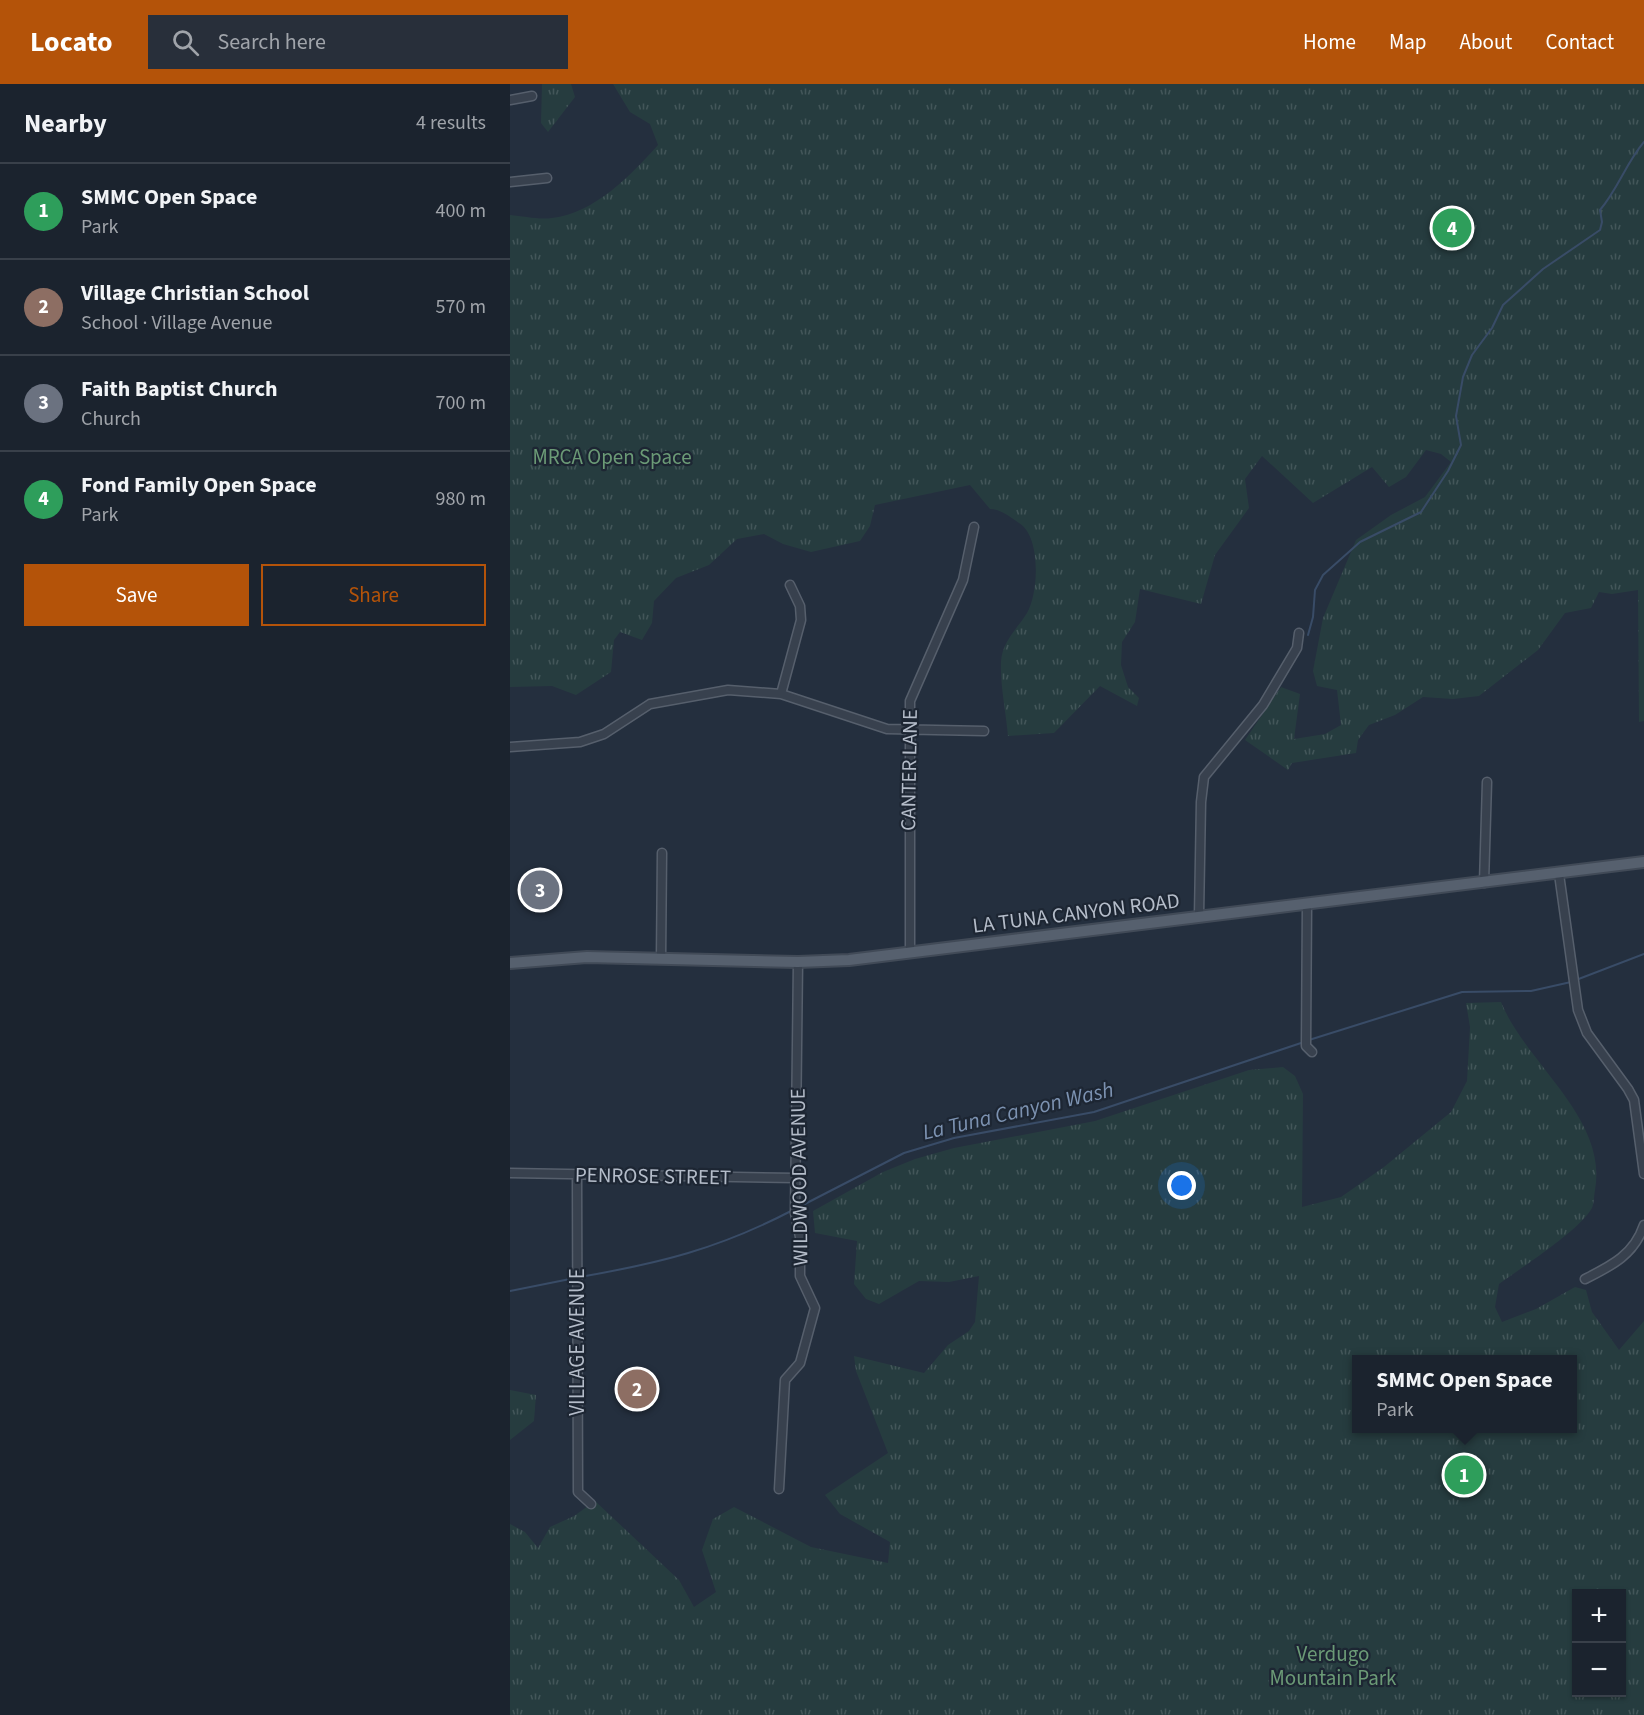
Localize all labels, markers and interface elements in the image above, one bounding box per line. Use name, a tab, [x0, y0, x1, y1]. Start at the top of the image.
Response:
search box	[148, 15, 568, 69]
text: Locato	[30, 22, 112, 62]
icon: search	[169, 26, 202, 59]
text: Search here	[217, 26, 326, 58]
text: Home	[1303, 27, 1356, 57]
text: Map	[1389, 27, 1427, 57]
text: About	[1460, 27, 1512, 57]
text: Contact	[1545, 27, 1614, 57]
text: Nearby	[24, 105, 107, 142]
text: 4 results	[416, 109, 486, 137]
text: SMMC Open Space	[81, 181, 257, 213]
text: 1	[38, 197, 49, 225]
text: 400 m	[436, 197, 486, 225]
pin: 4	[1432, 206, 1472, 250]
text: Park	[81, 213, 118, 241]
text: Village Christian School	[81, 277, 309, 309]
text: 2	[38, 293, 49, 321]
text: 570 m	[436, 293, 486, 321]
text: School · Village Avenue	[81, 309, 272, 337]
text: Faith Baptist Church	[81, 373, 278, 405]
text: 3	[38, 389, 49, 417]
text: 700 m	[436, 389, 486, 417]
text: Church	[81, 405, 141, 433]
park label: MRCA Open Space	[532, 442, 692, 472]
text: Fond Family Open Space	[81, 469, 317, 501]
text: 4	[38, 485, 49, 513]
text: 980 m	[436, 485, 486, 513]
text: Park	[81, 501, 118, 529]
button: Save	[24, 564, 249, 626]
button: Share	[261, 564, 486, 626]
street label: CANTER LANE	[893, 709, 925, 831]
pin: 3	[520, 868, 560, 912]
street label: LA TUNA CANYON ROAD	[971, 885, 1181, 941]
water label: La Tuna Canyon Wash	[919, 1073, 1117, 1149]
street label: WILDWOOD AVENUE	[782, 1088, 816, 1266]
street label: PENROSE STREET	[575, 1160, 731, 1192]
your location	[1167, 1171, 1196, 1200]
street label: VILLAGE AVENUE	[562, 1268, 592, 1416]
popup	[1352, 1355, 1577, 1433]
text: SMMC Open Space	[1376, 1364, 1553, 1396]
pin: 2	[618, 1366, 656, 1412]
text: Park	[1376, 1396, 1414, 1424]
pin: 1	[1444, 1452, 1484, 1498]
map controls	[1572, 1589, 1626, 1697]
button: +	[1572, 1589, 1626, 1643]
park label: Verdugo Mountain Park	[1270, 1639, 1397, 1693]
button: −	[1572, 1643, 1626, 1697]

